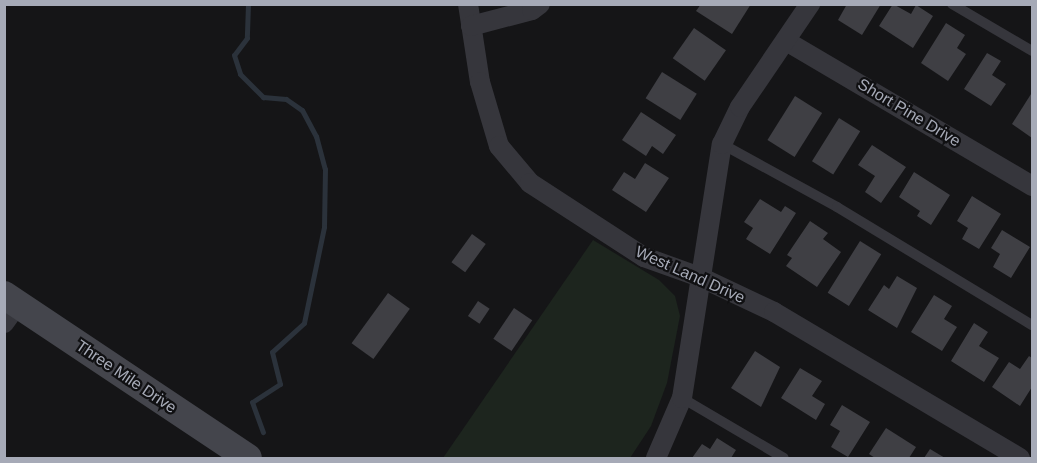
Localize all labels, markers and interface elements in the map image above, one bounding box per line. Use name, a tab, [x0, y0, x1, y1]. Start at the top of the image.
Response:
street label: Short Pine Drive	[854, 75, 964, 151]
street label: West Land Drive	[632, 242, 748, 308]
street label: Three Mile Drive	[72, 336, 180, 418]

